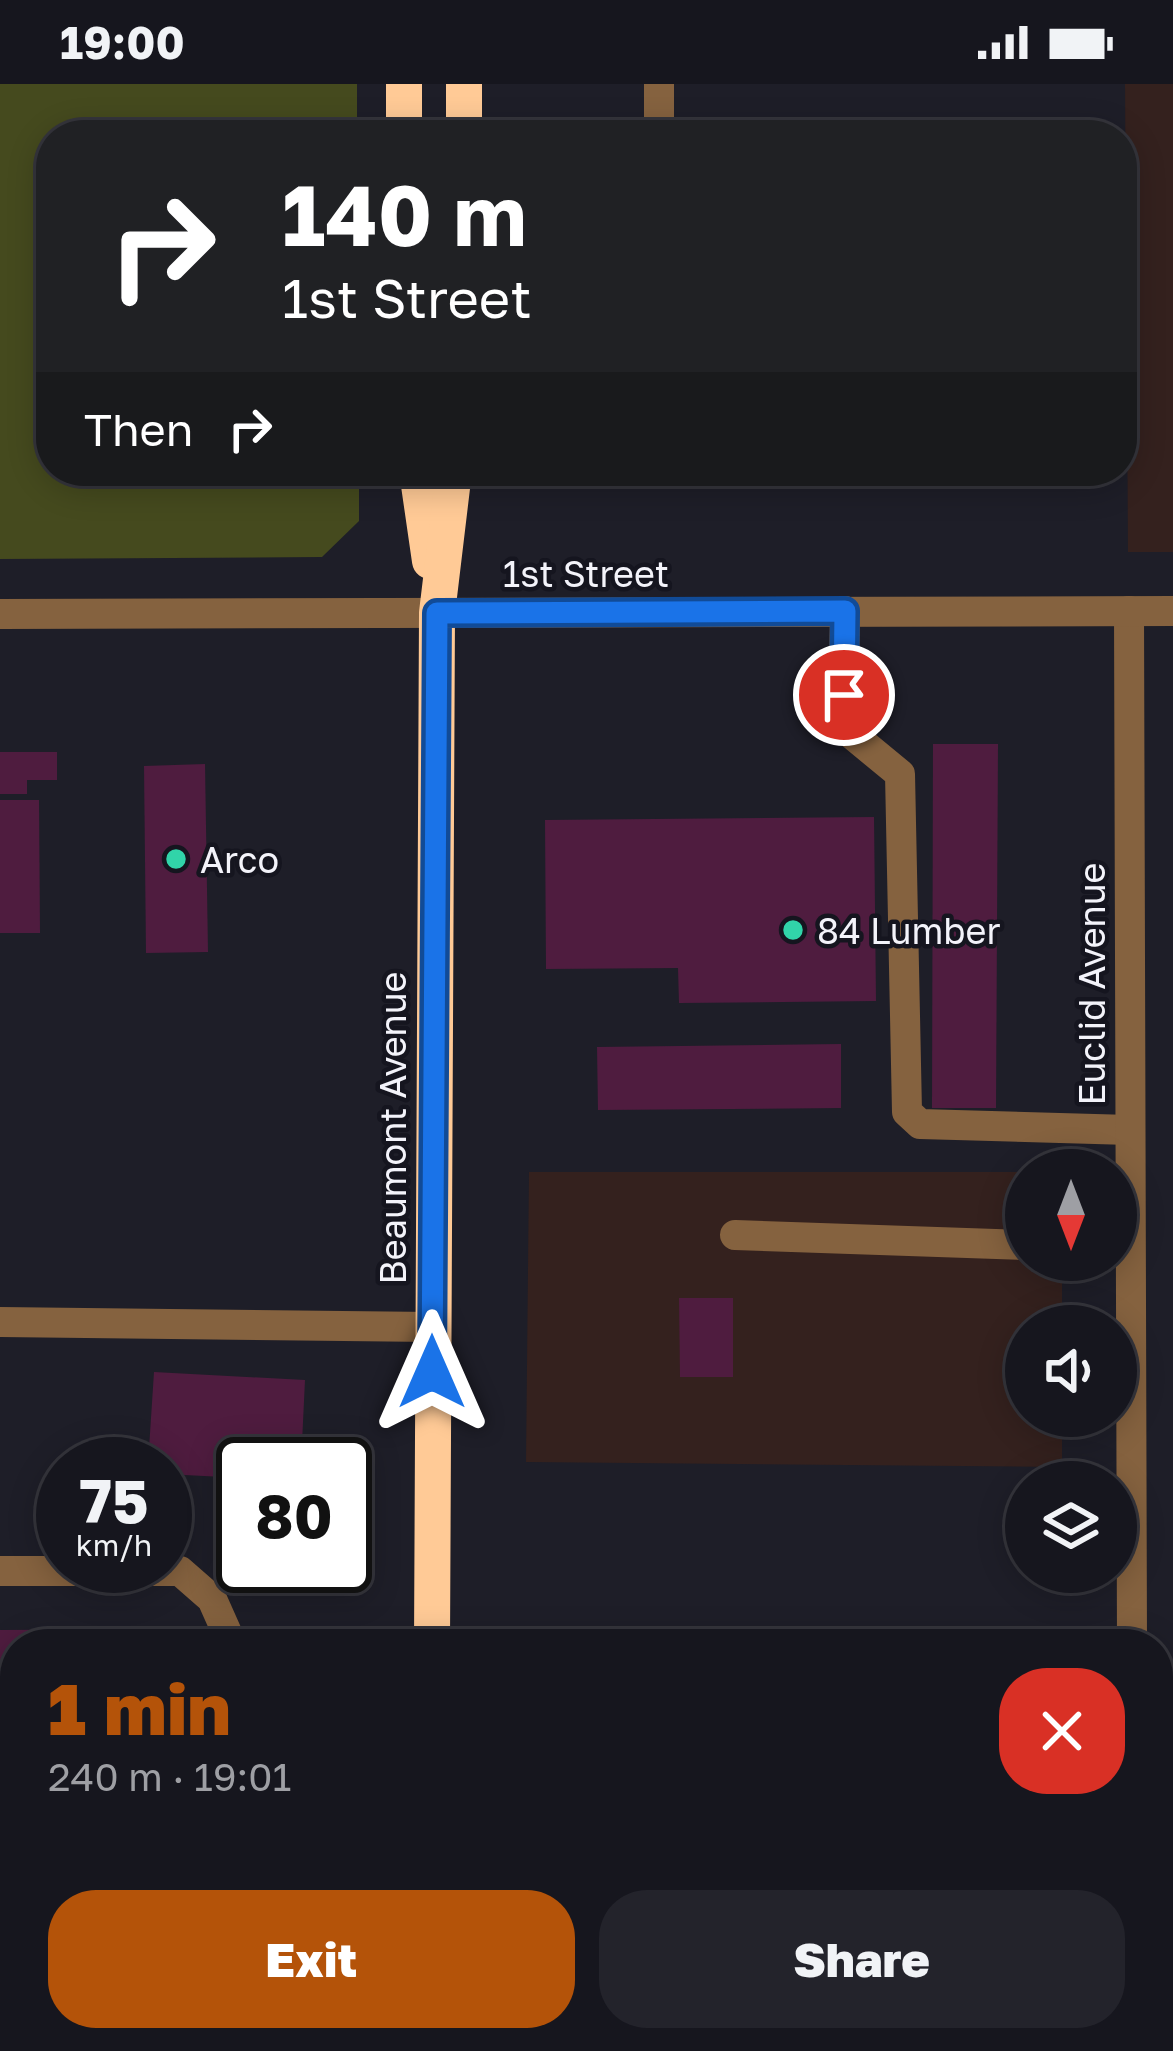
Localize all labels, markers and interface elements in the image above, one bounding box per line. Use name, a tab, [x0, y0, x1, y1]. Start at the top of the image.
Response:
text: 19:00	[60, 15, 185, 69]
text: 140 m	[282, 164, 527, 264]
icon: right	[84, 168, 240, 324]
text: 1st Street	[282, 265, 532, 330]
icon: right	[217, 396, 283, 462]
text: Then	[84, 402, 193, 456]
street label: 1st Street	[503, 552, 669, 595]
pin	[793, 644, 895, 746]
icon: arrive	[811, 662, 877, 728]
place label: Arco	[200, 838, 279, 881]
marker: Arco	[163, 846, 189, 872]
street label: Euclid Avenue	[1070, 863, 1113, 1105]
place label: 84 Lumber	[817, 909, 1000, 952]
marker: 84 Lumber	[780, 917, 806, 943]
street label: Beaumont Avenue	[371, 972, 414, 1284]
north arrow	[1005, 1149, 1137, 1281]
map controls	[1005, 1149, 1137, 1593]
button: sound	[1005, 1305, 1137, 1437]
position arrow	[369, 1309, 495, 1435]
speed limit sign: 80	[216, 1437, 372, 1593]
button: layers	[1005, 1461, 1137, 1593]
text: 75	[79, 1464, 149, 1536]
text: km/h	[76, 1527, 152, 1563]
text: 1 min	[48, 1664, 231, 1751]
button: close	[999, 1668, 1125, 1794]
text: 240 m · 19:01	[48, 1753, 291, 1800]
button: Exit	[48, 1890, 575, 2028]
button: Share	[599, 1890, 1125, 2028]

